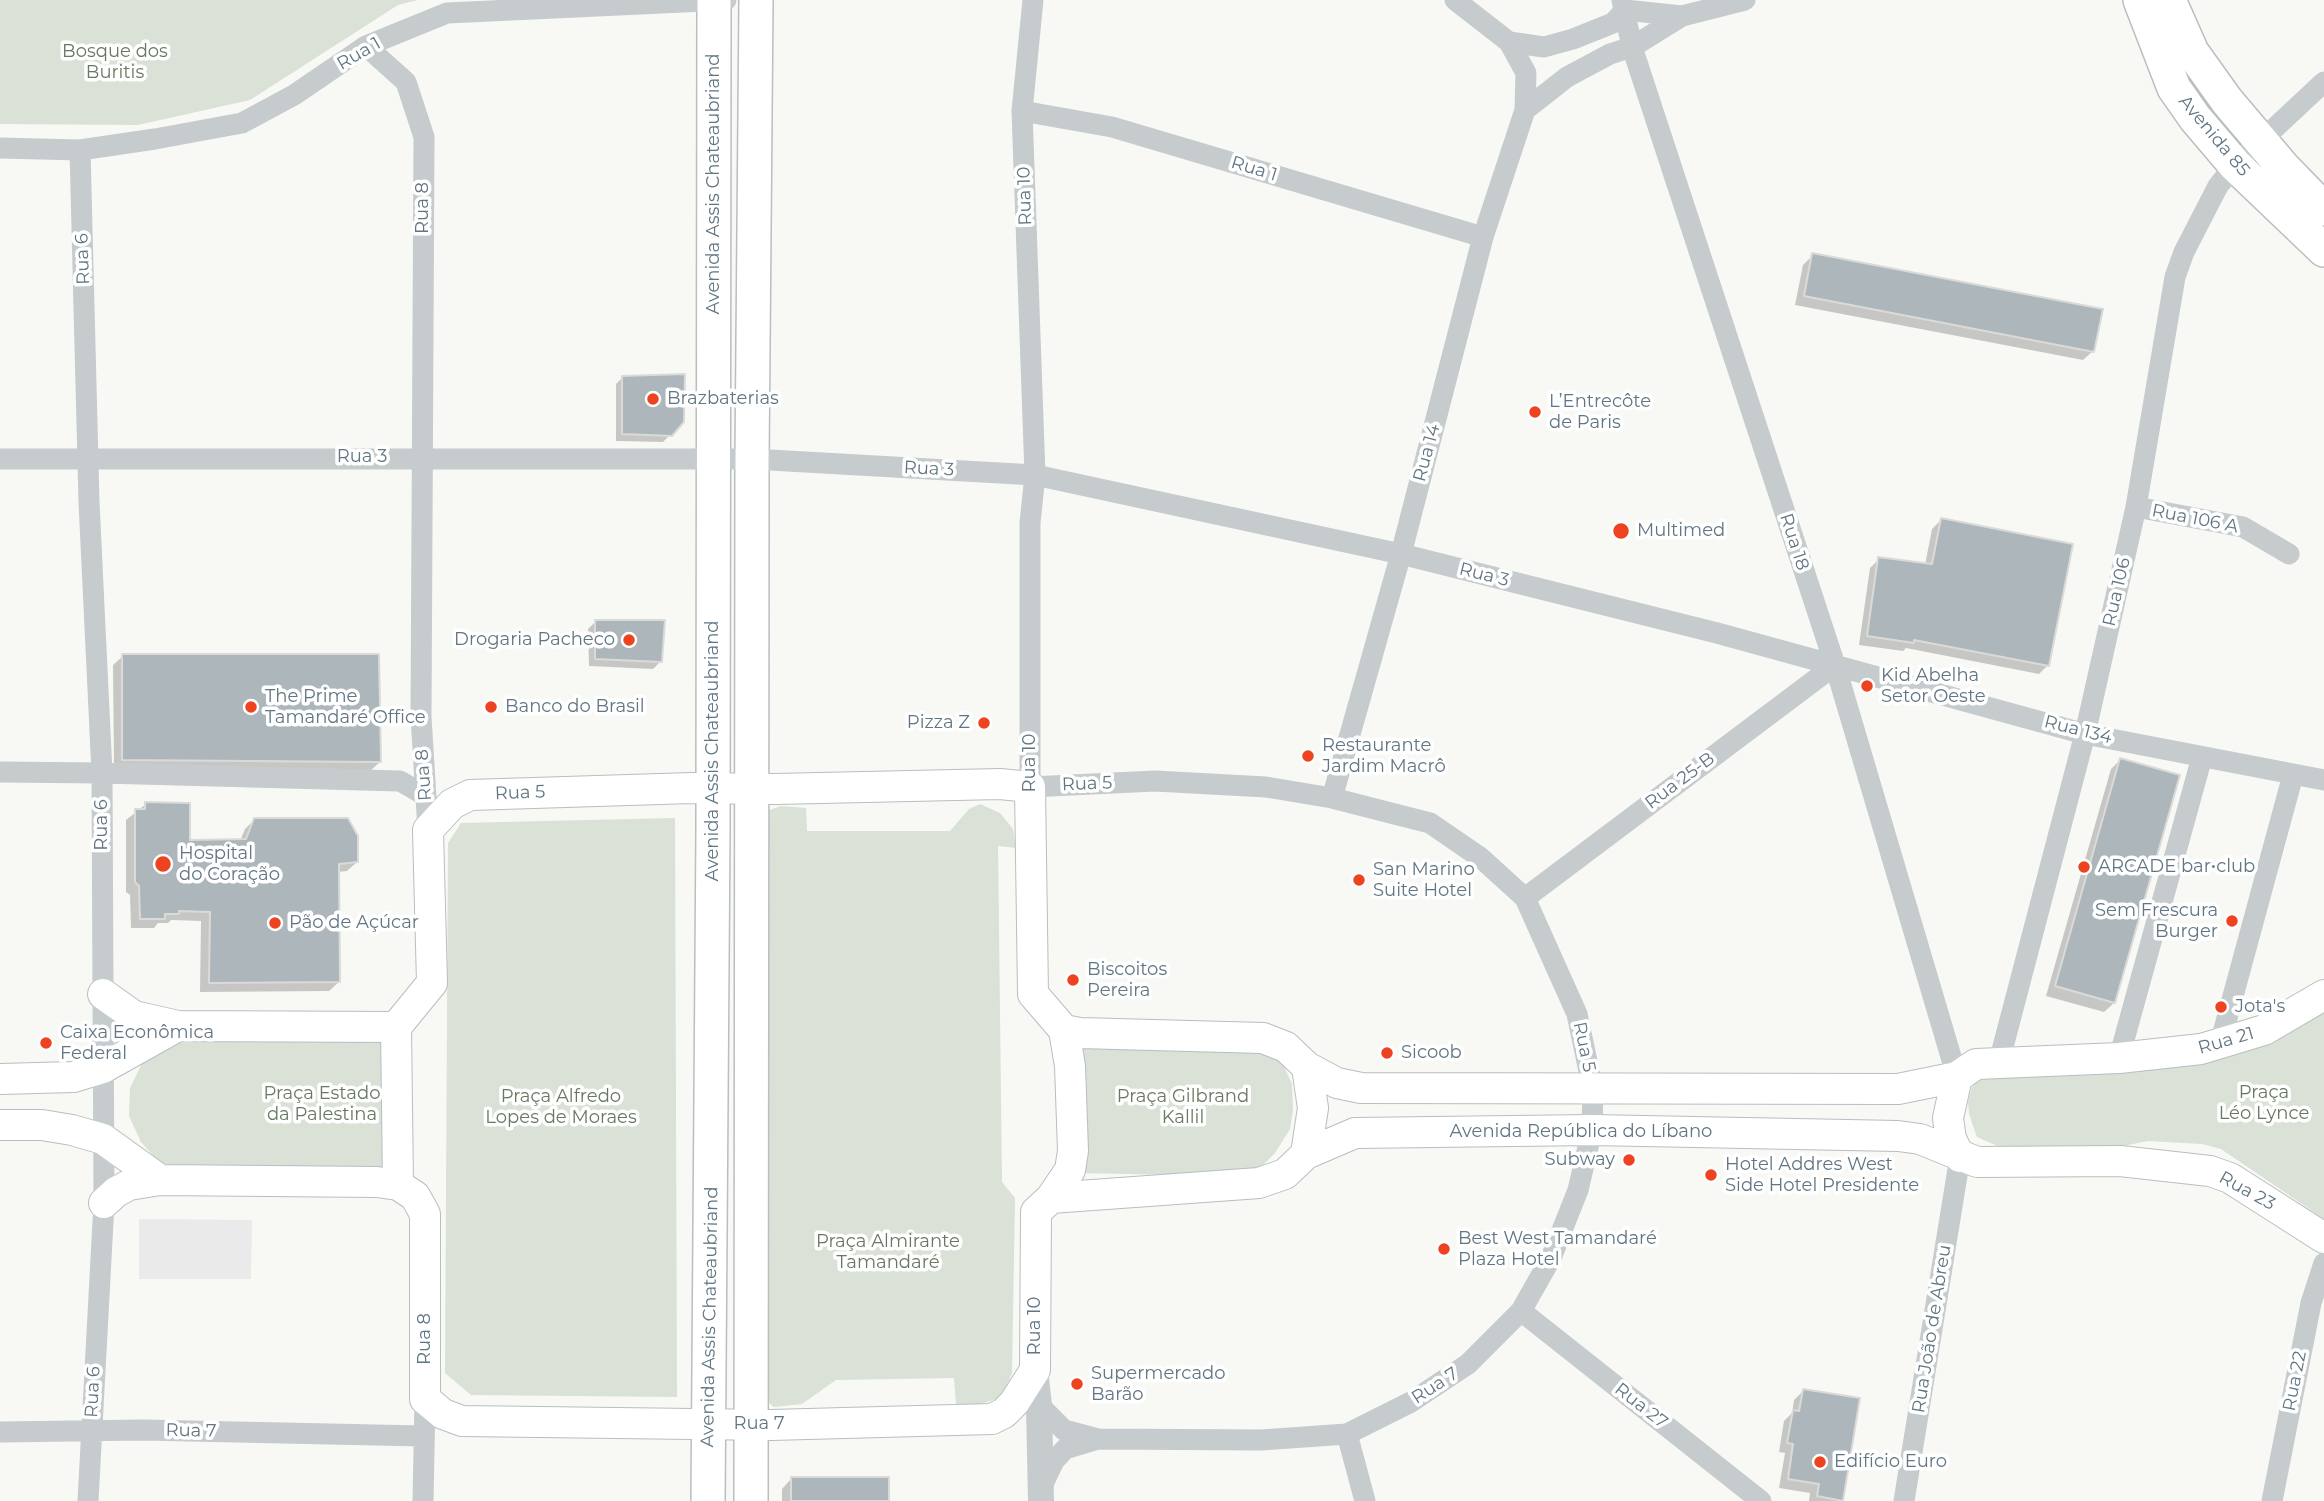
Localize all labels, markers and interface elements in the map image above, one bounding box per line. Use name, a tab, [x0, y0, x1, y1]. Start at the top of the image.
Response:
street label: Rua 1	[333, 33, 385, 75]
park label: Bosque dos Buritis	[62, 41, 168, 84]
street label: Avenida Assis Chateaubriand	[703, 53, 725, 315]
street label: Avenida 85	[2174, 91, 2254, 181]
street label: Rua 1	[1228, 152, 1280, 186]
street label: Rua 10	[1013, 166, 1037, 226]
street label: Rua 8	[412, 182, 434, 234]
street label: Rua 6	[71, 233, 95, 285]
place label: Brazbaterias	[667, 388, 779, 410]
marker: Brazbaterias	[645, 391, 661, 407]
place label: L’Entrecôte de Paris	[1549, 391, 1651, 434]
marker: L’Entrecôte de Paris	[1527, 404, 1543, 420]
street label: Rua 14	[1409, 422, 1445, 484]
street label: Rua 3	[337, 446, 387, 468]
street label: Rua 3	[903, 457, 955, 481]
street label: Rua 106 A	[2150, 500, 2240, 538]
street label: Rua 18	[1775, 511, 1813, 573]
place label: Multimed	[1637, 520, 1725, 542]
marker: Multimed	[1611, 521, 1631, 541]
street label: Rua 106	[2099, 556, 2135, 628]
street label: Rua 3	[1457, 558, 1511, 592]
street label: Avenida Assis Chateaubriand	[702, 620, 724, 882]
place label: Drogaria Pacheco	[454, 629, 615, 651]
marker: Drogaria Pacheco	[621, 632, 637, 648]
place label: Kid Abelha Setor Oeste	[1881, 665, 1986, 708]
marker: Kid Abelha Setor Oeste	[1859, 678, 1875, 694]
place label: The Prime Tamandaré Office	[265, 686, 426, 728]
place label: Banco do Brasil	[505, 696, 645, 718]
marker: The Prime Tamandaré Office	[243, 699, 259, 715]
marker: Banco do Brasil	[483, 699, 499, 715]
street label: Rua 134	[2042, 711, 2114, 749]
place label: Pizza Z	[907, 712, 970, 734]
marker: Pizza Z	[976, 715, 992, 731]
street label: Rua 10	[1019, 734, 1041, 792]
place label: Restaurante Jardim Macrô	[1322, 735, 1446, 778]
street label: Rua 8	[411, 748, 437, 802]
marker: Restaurante Jardim Macrô	[1300, 748, 1316, 764]
street label: Rua 25-B	[1641, 748, 1719, 814]
street label: Rua 5	[1061, 772, 1113, 796]
street label: Rua 5	[494, 781, 546, 805]
street label: Rua 6	[91, 799, 113, 851]
place label: Hospital do Coração	[179, 843, 280, 886]
marker: Hospital do Coração	[153, 854, 173, 874]
place label: ARCADE bar•club	[2098, 856, 2255, 878]
place label: San Marino Suite Hotel	[1373, 859, 1475, 902]
marker: ARCADE bar•club	[2076, 859, 2092, 875]
marker: San Marino Suite Hotel	[1351, 872, 1367, 888]
place label: Sem Frescura Burger	[2095, 900, 2218, 942]
place label: Pão de Açúcar	[289, 912, 419, 934]
marker: Sem Frescura Burger	[2224, 913, 2240, 929]
marker: Pão de Açúcar	[267, 915, 283, 931]
place label: Biscoitos Pereira	[1087, 959, 1167, 1002]
marker: Biscoitos Pereira	[1065, 972, 1081, 988]
place label: Jota's	[2235, 996, 2285, 1018]
marker: Jota's	[2213, 999, 2229, 1015]
street label: Rua 5	[1568, 1020, 1600, 1074]
place label: Caixa Econômica Federal	[60, 1022, 214, 1064]
street label: Rua 21	[2196, 1023, 2256, 1059]
marker: Caixa Econômica Federal	[38, 1035, 54, 1051]
place label: Sicoob	[1401, 1042, 1462, 1064]
marker: Sicoob	[1379, 1045, 1395, 1061]
park label: Praça Léo Lynce	[2219, 1082, 2309, 1124]
park label: Praça Estado da Palestina	[264, 1083, 380, 1126]
park label: Praça Alfredo Lopes de Moraes	[485, 1086, 637, 1128]
park label: Praça Gilbrand Kallil	[1117, 1086, 1249, 1128]
street label: Avenida República do Líbano	[1450, 1121, 1712, 1143]
place label: Subway	[1544, 1149, 1615, 1171]
marker: Subway	[1621, 1152, 1637, 1168]
place label: Hotel Addres West Side Hotel Presidente	[1725, 1154, 1919, 1196]
marker: Hotel Addres West Side Hotel Presidente	[1703, 1167, 1719, 1183]
street label: Rua 23	[2215, 1167, 2279, 1215]
street label: Avenida Assis Chateaubriand	[697, 1186, 723, 1448]
place label: Best West Tamandaré Plaza Hotel	[1458, 1228, 1657, 1270]
park label: Praça Almirante Tamandaré	[816, 1231, 960, 1274]
marker: Best West Tamandaré Plaza Hotel	[1436, 1241, 1452, 1257]
street label: Rua João de Abreu	[1908, 1243, 1956, 1415]
street label: Rua 10	[1024, 1297, 1046, 1355]
street label: Rua 8	[414, 1313, 436, 1365]
street label: Rua 22	[2279, 1349, 2311, 1413]
place label: Supermercado Barão	[1091, 1363, 1226, 1406]
street label: Rua 7	[1408, 1363, 1462, 1409]
street label: Rua 6	[81, 1366, 105, 1418]
marker: Supermercado Barão	[1069, 1376, 1085, 1392]
street label: Rua 27	[1610, 1379, 1672, 1433]
street label: Rua 7	[733, 1413, 785, 1435]
street label: Rua 7	[165, 1420, 217, 1442]
place label: Edifício Euro	[1834, 1451, 1947, 1473]
marker: Edifício Euro	[1812, 1454, 1828, 1470]

